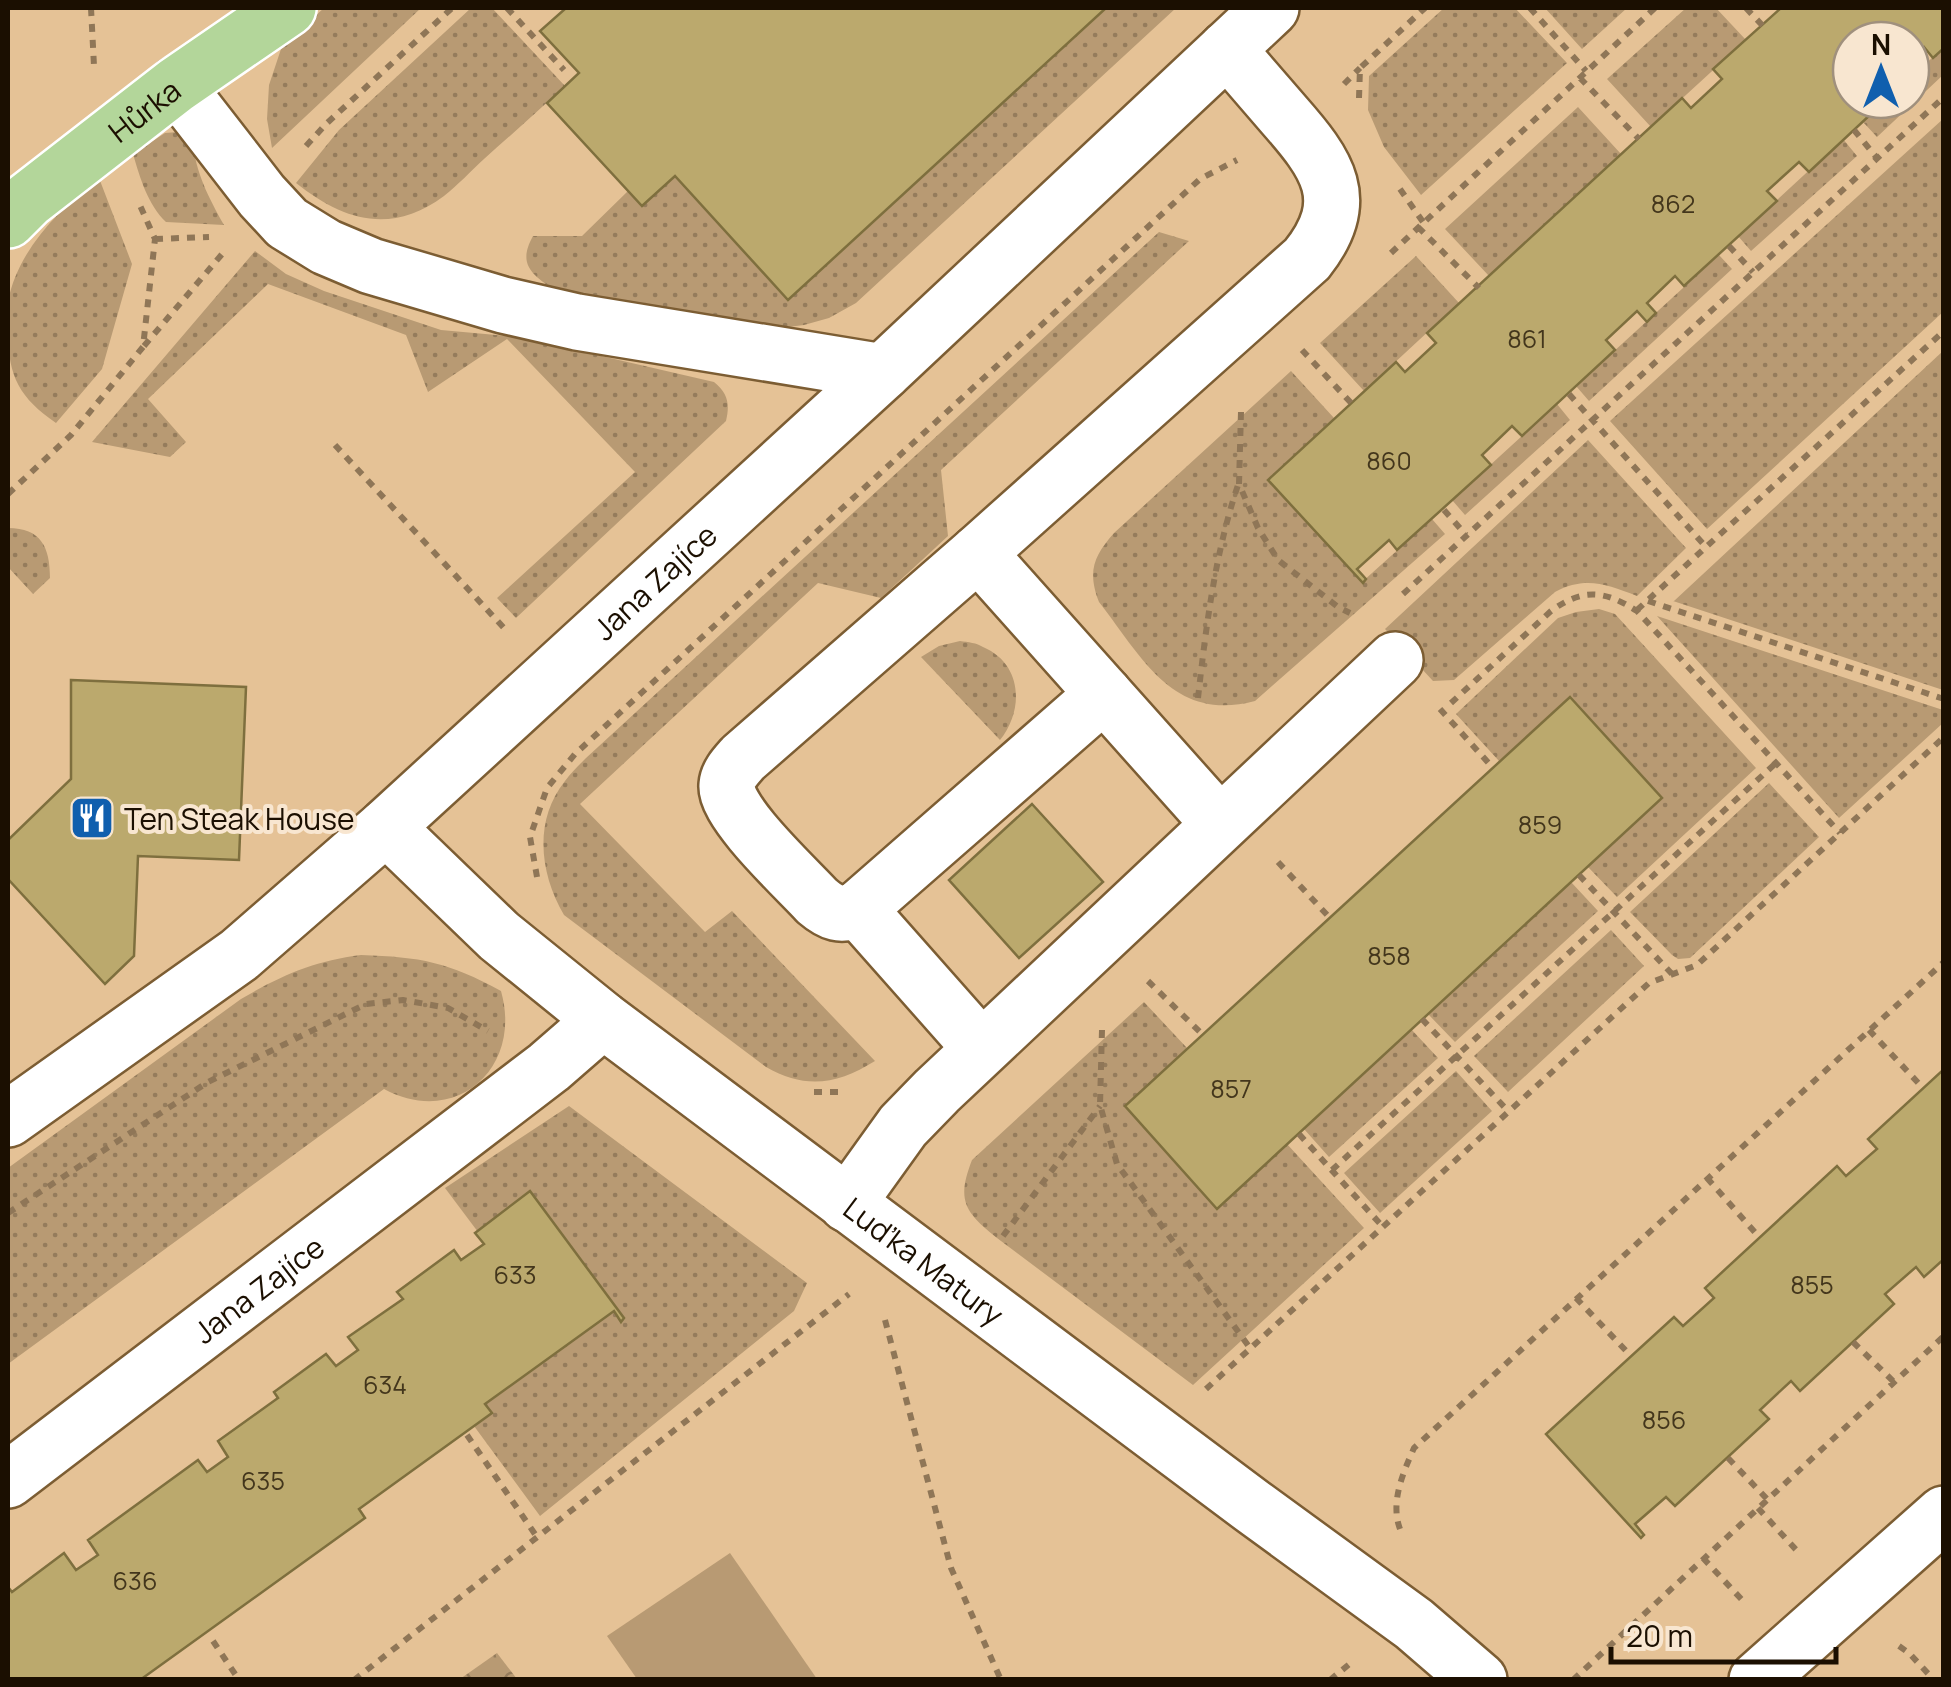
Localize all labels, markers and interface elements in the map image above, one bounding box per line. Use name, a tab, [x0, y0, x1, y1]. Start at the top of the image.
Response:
north arrow	[1831, 20, 1931, 120]
text: N	[1871, 25, 1891, 63]
street label: Hůrka	[99, 69, 188, 151]
house number: 862	[1651, 186, 1695, 221]
house number: 861	[1507, 321, 1547, 356]
house number: 860	[1366, 443, 1412, 478]
street label: Jana Zajíce	[584, 514, 725, 649]
restaurant icon: Ten Steak House	[69, 795, 115, 841]
place label: Ten Steak House	[124, 798, 354, 839]
house number: 859	[1518, 807, 1562, 842]
house number: 858	[1367, 938, 1411, 973]
house number: 857	[1210, 1071, 1252, 1106]
street label: Luďka Matury	[836, 1187, 1013, 1334]
street label: Jana Zajíce	[185, 1226, 332, 1352]
house number: 633	[493, 1257, 537, 1292]
house number: 855	[1790, 1267, 1834, 1302]
house number: 634	[363, 1367, 407, 1402]
house number: 856	[1642, 1402, 1686, 1437]
house number: 635	[241, 1463, 285, 1498]
house number: 636	[113, 1563, 157, 1598]
scale bar	[1611, 1602, 1836, 1664]
text: 20 m	[1626, 1615, 1693, 1656]

